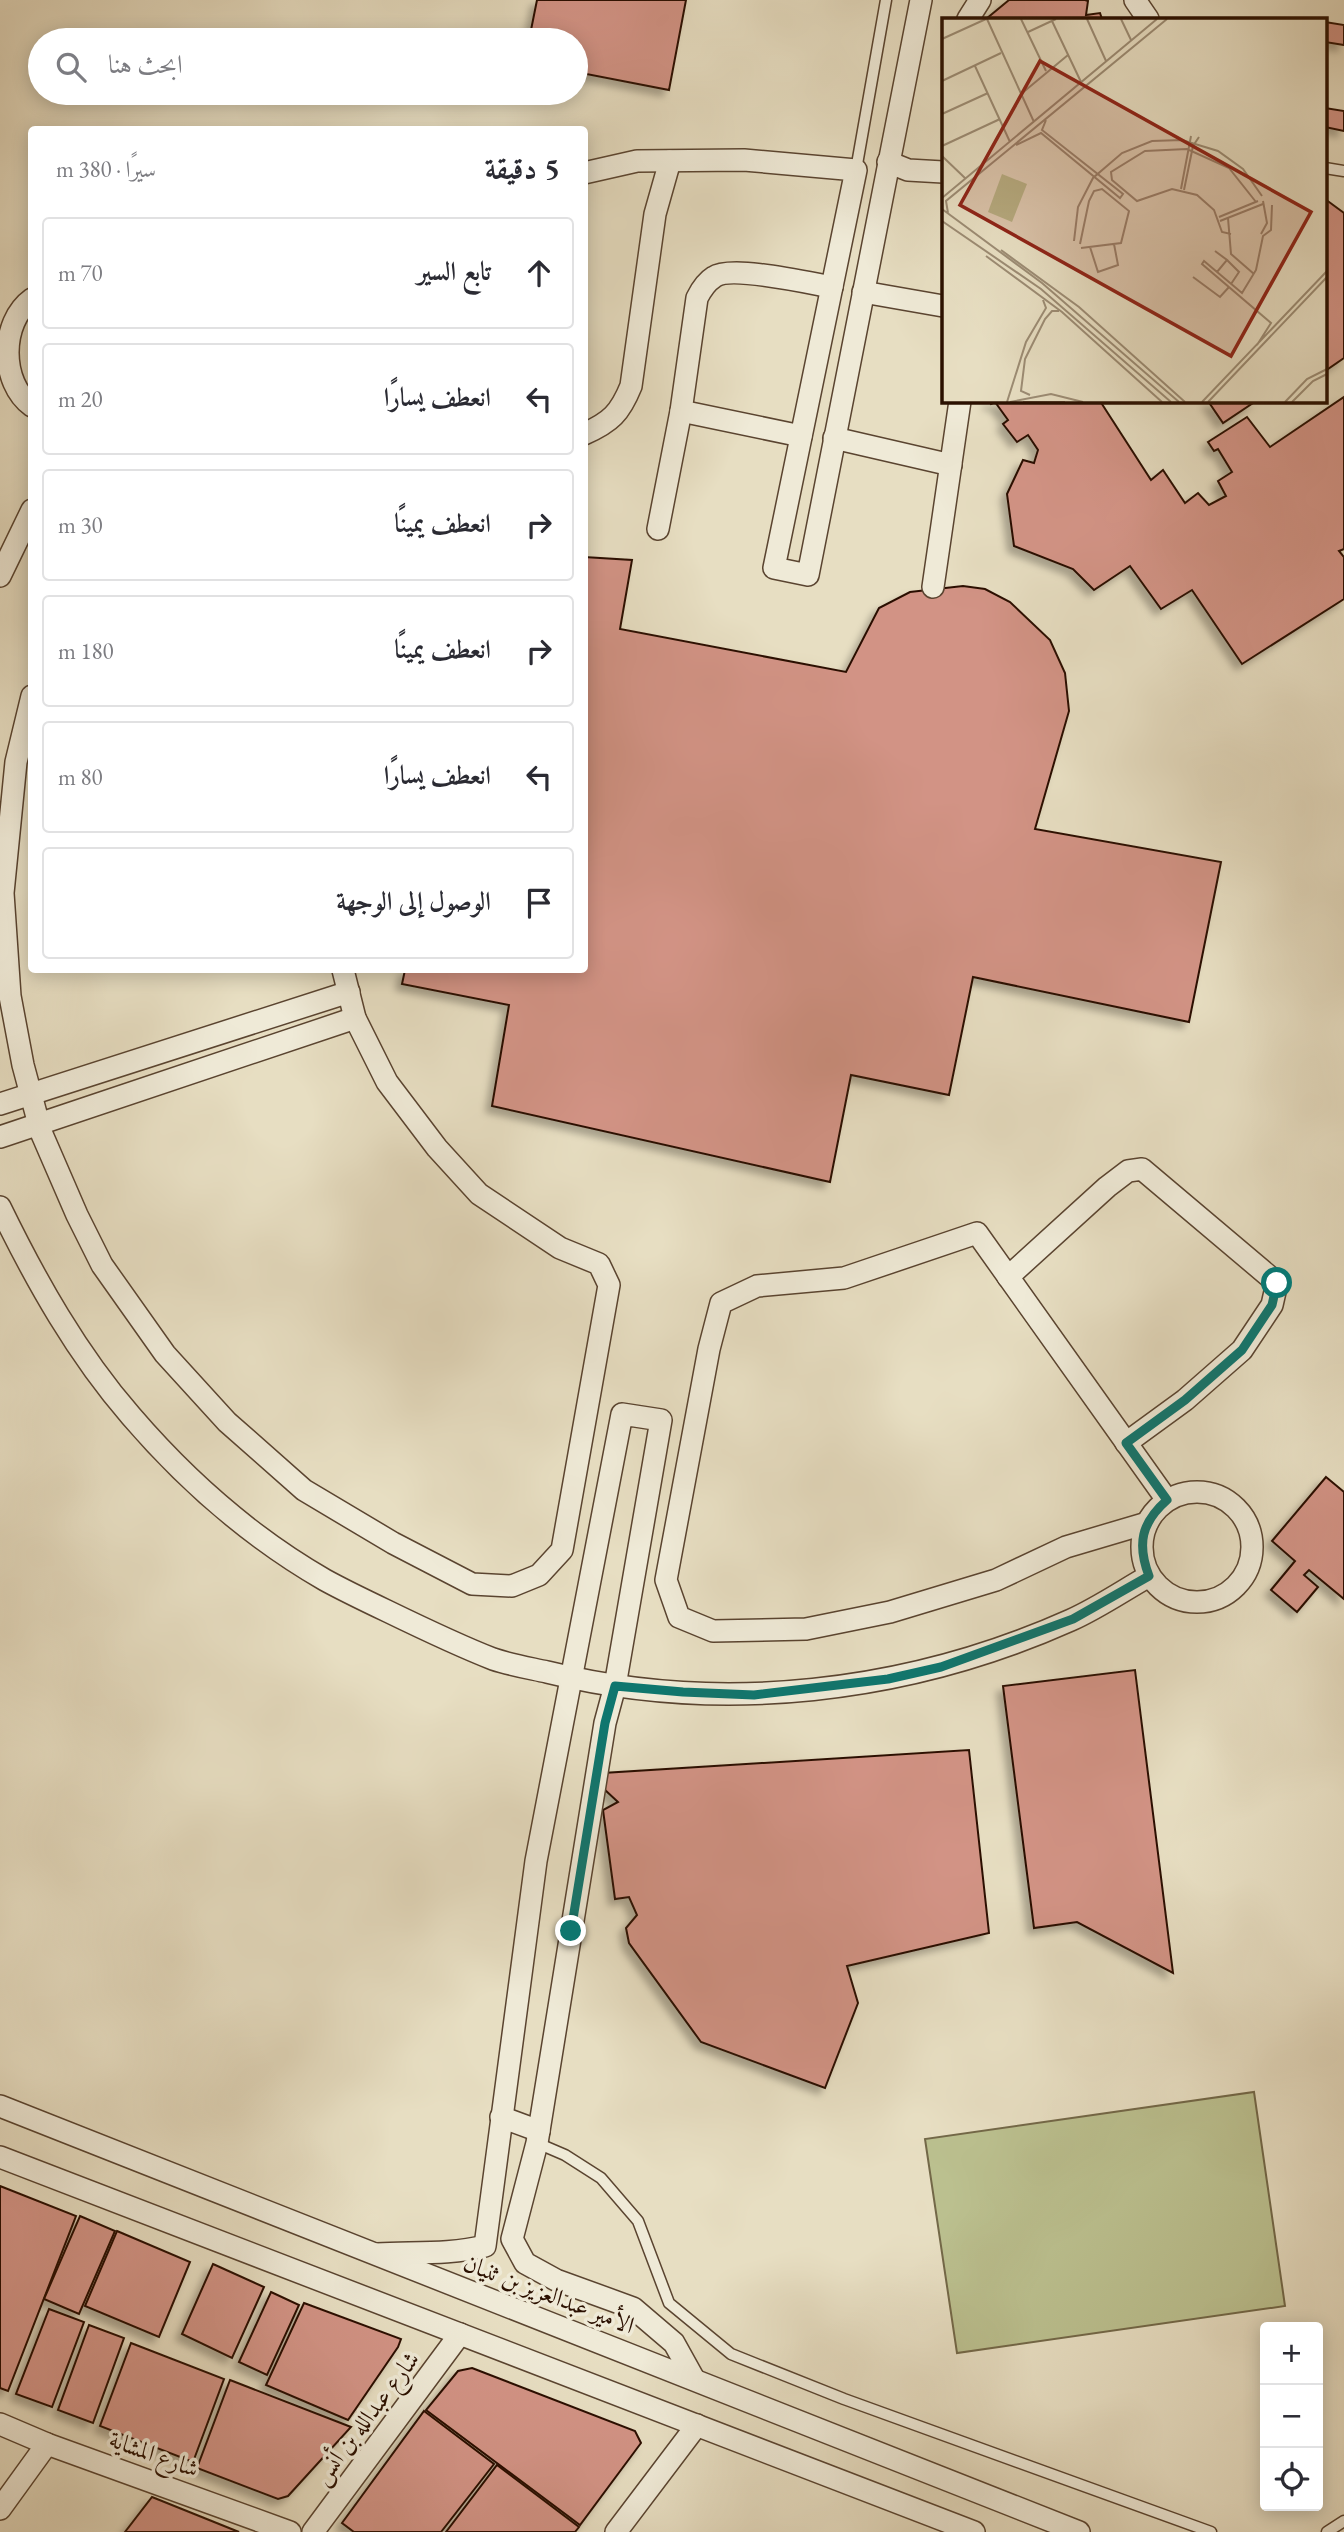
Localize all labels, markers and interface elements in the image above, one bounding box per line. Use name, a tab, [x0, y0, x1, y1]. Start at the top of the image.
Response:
inset map	[942, 18, 1326, 402]
search box	[28, 28, 588, 105]
text: ابحث هنا	[108, 47, 183, 81]
icon: search	[52, 48, 90, 86]
text: 5 دقيقة	[485, 149, 560, 188]
text: سيرًا · 380 m	[56, 154, 156, 184]
text: تابع السير	[417, 254, 491, 288]
icon: ahead	[520, 254, 558, 292]
text: 70 m	[58, 258, 103, 288]
text: انعطف يسارًا	[384, 380, 491, 414]
icon: left	[520, 380, 558, 418]
text: 20 m	[58, 384, 103, 414]
text: انعطف يمينًا	[394, 506, 491, 540]
icon: right	[520, 506, 558, 544]
text: 30 m	[58, 510, 103, 540]
text: انعطف يمينًا	[394, 632, 491, 666]
icon: right	[520, 632, 558, 670]
text: 180 m	[58, 636, 114, 666]
text: انعطف يسارًا	[384, 758, 491, 792]
icon: left	[520, 758, 558, 796]
text: 80 m	[58, 762, 103, 792]
text: الوصول إلى الوجهة	[336, 884, 491, 918]
icon: arrive	[520, 884, 558, 922]
route start	[1261, 1267, 1292, 1298]
route end	[555, 1915, 586, 1946]
street label: الأمير عبدالعزيز بن ثنيان	[459, 2247, 639, 2340]
map controls	[1260, 2322, 1323, 2511]
button: +	[1260, 2322, 1323, 2385]
street label: شارع عبدالله بن أنس	[304, 2344, 430, 2494]
button: −	[1260, 2385, 1323, 2448]
street label: شارع المشاية	[103, 2423, 203, 2489]
button: locate	[1260, 2448, 1323, 2511]

